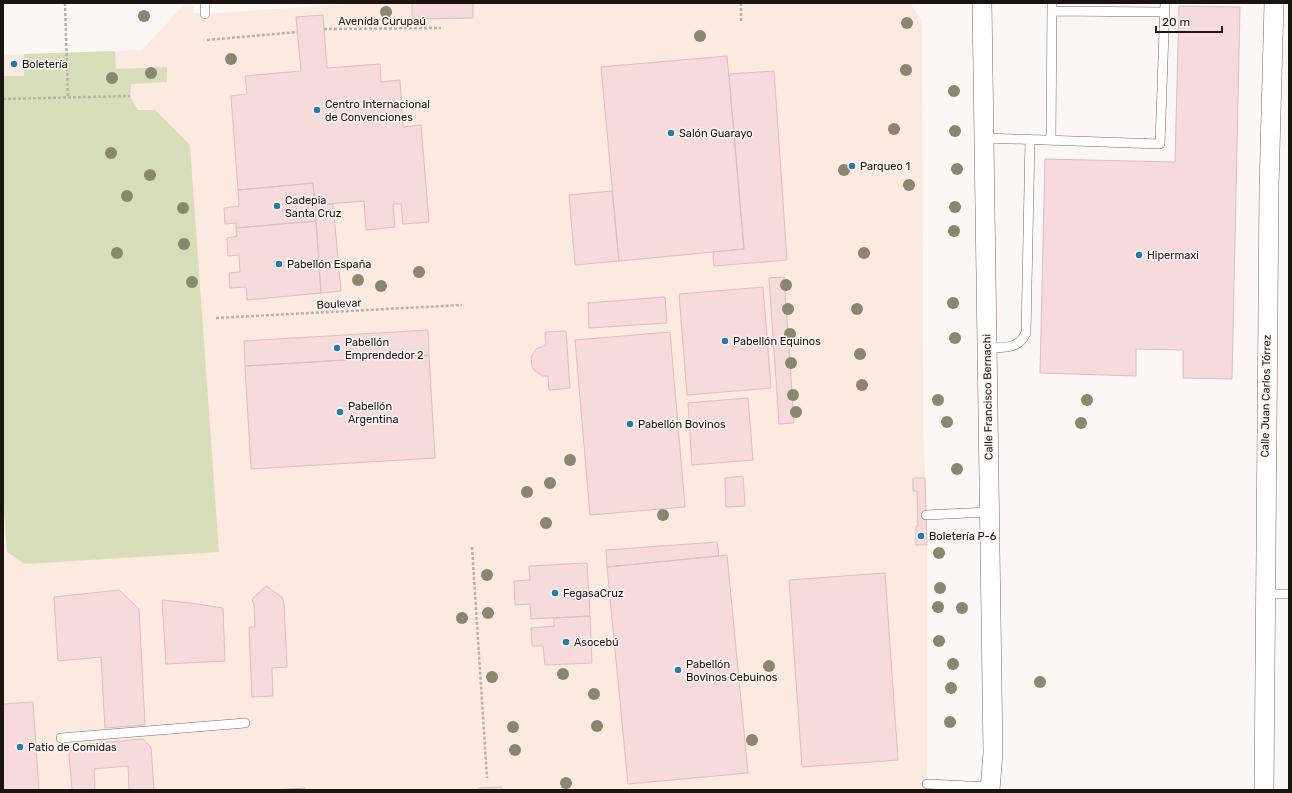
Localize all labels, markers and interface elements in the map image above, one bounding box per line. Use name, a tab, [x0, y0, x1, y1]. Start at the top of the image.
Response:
scale bar	[1156, 8, 1222, 34]
street label: Avenida Curupaú	[338, 15, 426, 28]
text: 20 m	[1162, 15, 1190, 29]
place label: Boletería	[22, 58, 68, 71]
marker: Boletería	[9, 59, 19, 69]
place label: Centro Internacional de Convenciones	[325, 98, 430, 124]
marker: Centro Internacional de Convenciones	[312, 105, 322, 115]
place label: Salón Guarayo	[679, 127, 753, 140]
marker: Salón Guarayo	[666, 128, 676, 138]
place label: Parqueo 1	[860, 160, 910, 173]
marker: Parqueo 1	[847, 161, 857, 171]
place label: Cadepia Santa Cruz	[285, 194, 342, 220]
marker: Cadepia Santa Cruz	[272, 201, 282, 211]
place label: Hipermaxi	[1147, 249, 1199, 262]
marker: Hipermaxi	[1134, 250, 1144, 260]
place label: Pabellón España	[287, 258, 371, 271]
marker: Pabellón España	[274, 259, 284, 269]
street label: Boulevar	[316, 296, 363, 312]
street label: Calle Francisco Bernachi	[980, 334, 996, 460]
street label: Calle Juan Carlos Tórrez	[1258, 334, 1274, 458]
place label: Pabellón Equinos	[733, 335, 821, 348]
place label: Pabellón Emprendedor 2	[345, 336, 424, 362]
marker: Pabellón Equinos	[720, 336, 730, 346]
marker: Pabellón Emprendedor 2	[332, 343, 342, 353]
place label: Pabellón Argentina	[348, 400, 398, 426]
marker: Pabellón Argentina	[335, 407, 345, 417]
place label: Pabellón Bovinos	[638, 418, 726, 431]
marker: Pabellón Bovinos	[625, 419, 635, 429]
place label: Boletería P-6	[929, 530, 997, 543]
marker: Boletería P-6	[916, 531, 926, 541]
place label: FegasaCruz	[563, 587, 624, 600]
marker: FegasaCruz	[550, 588, 560, 598]
place label: Asocebú	[574, 636, 619, 649]
marker: Asocebú	[561, 637, 571, 647]
place label: Pabellón Bovinos Cebuinos	[686, 658, 778, 684]
marker: Pabellón Bovinos Cebuinos	[673, 665, 683, 675]
place label: Patio de Comidas	[28, 741, 117, 754]
marker: Patio de Comidas	[15, 742, 25, 752]

